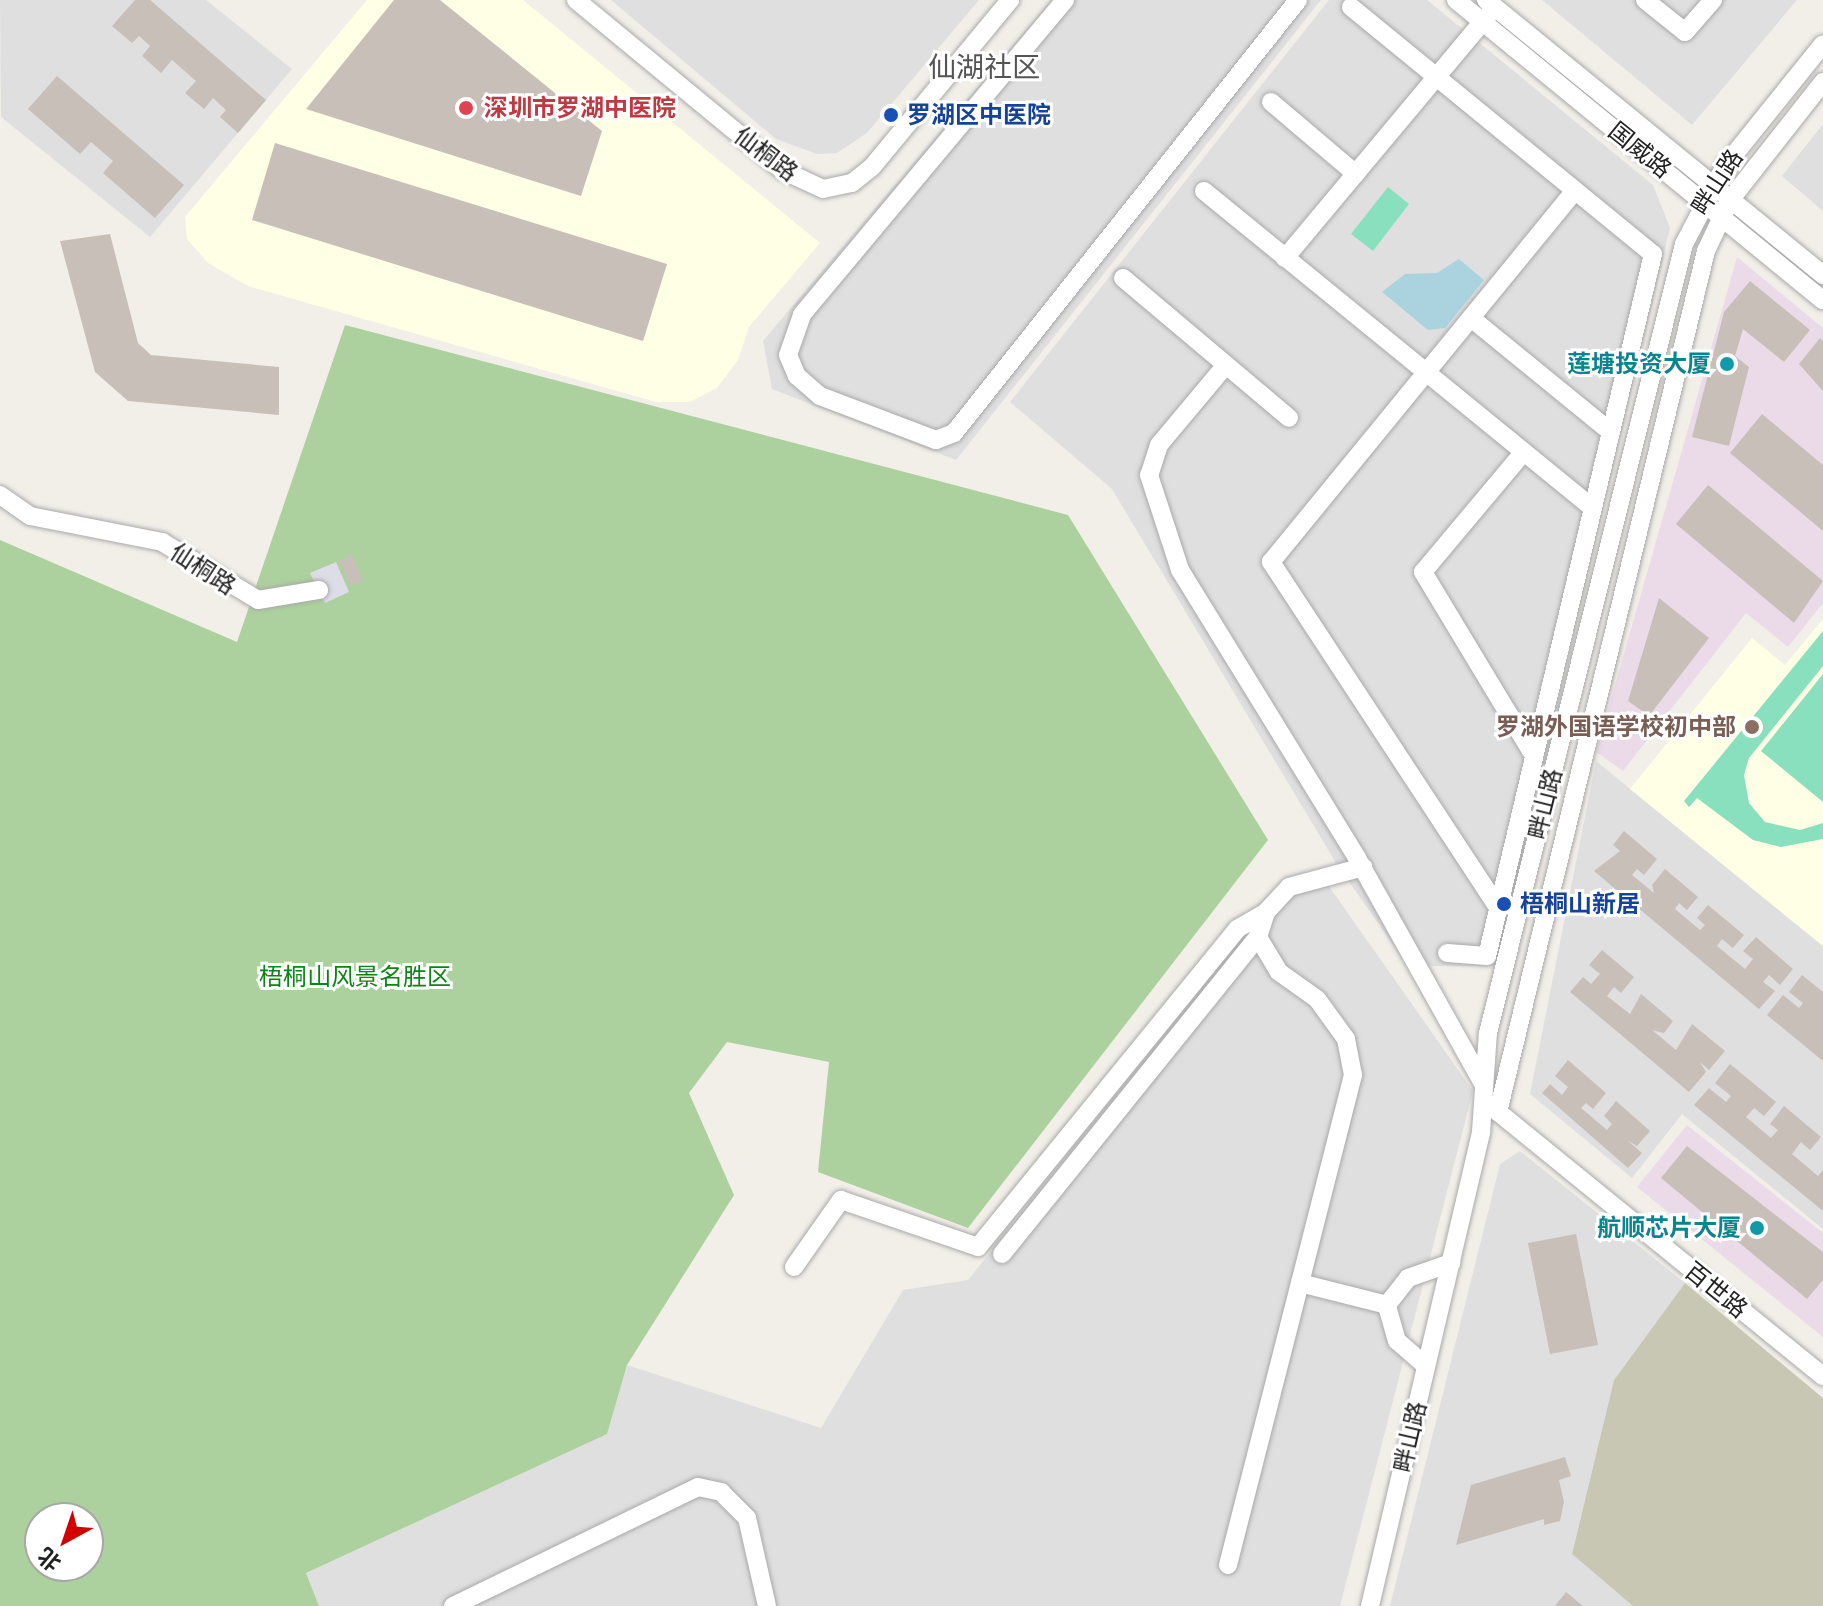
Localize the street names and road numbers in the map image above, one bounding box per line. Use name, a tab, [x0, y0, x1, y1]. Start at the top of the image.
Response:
street label: 国威路	[1603, 116, 1677, 184]
street label: 仙桐路	[729, 121, 803, 187]
street label: 畔山路	[1685, 144, 1749, 220]
street label: 仙桐路	[165, 537, 241, 601]
street label: 畔山路	[1522, 766, 1568, 842]
street label: 百世路	[1679, 1256, 1753, 1324]
street label: 畔山路	[1388, 1399, 1432, 1475]

